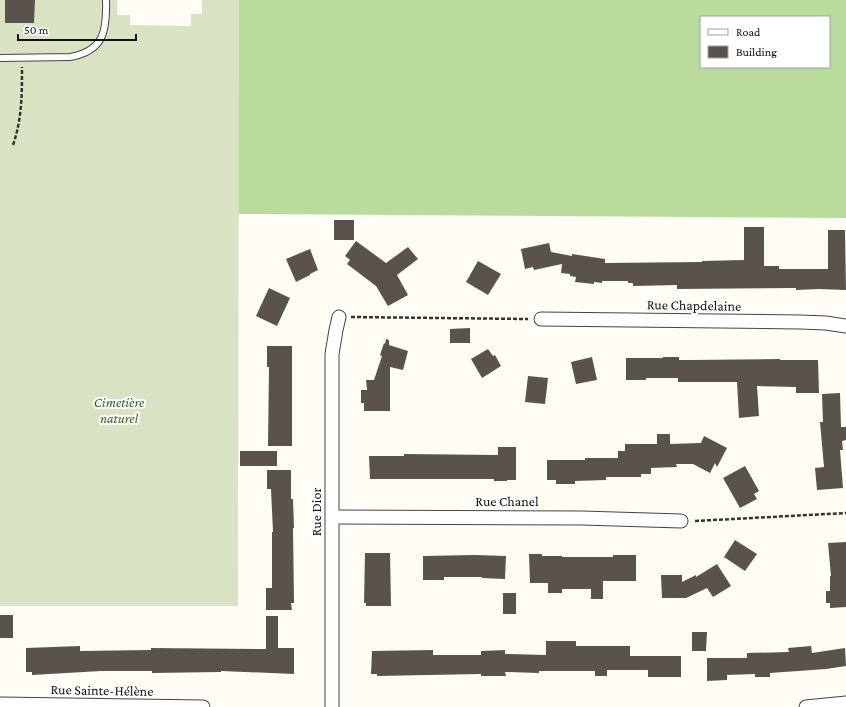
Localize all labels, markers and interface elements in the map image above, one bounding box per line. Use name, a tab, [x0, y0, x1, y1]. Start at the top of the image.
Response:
scale bar	[18, 16, 136, 42]
legend	[700, 16, 830, 68]
text: 50 m	[24, 23, 49, 37]
text: Road	[736, 25, 761, 39]
text: Building	[736, 45, 777, 59]
street label: Rue Chapdelaine	[647, 296, 741, 314]
park label: Cimetière naturel	[94, 394, 145, 426]
street label: Rue Dior	[308, 488, 324, 536]
street label: Rue Chanel	[475, 493, 539, 509]
street label: Rue Sainte-Hélène	[50, 681, 154, 699]

